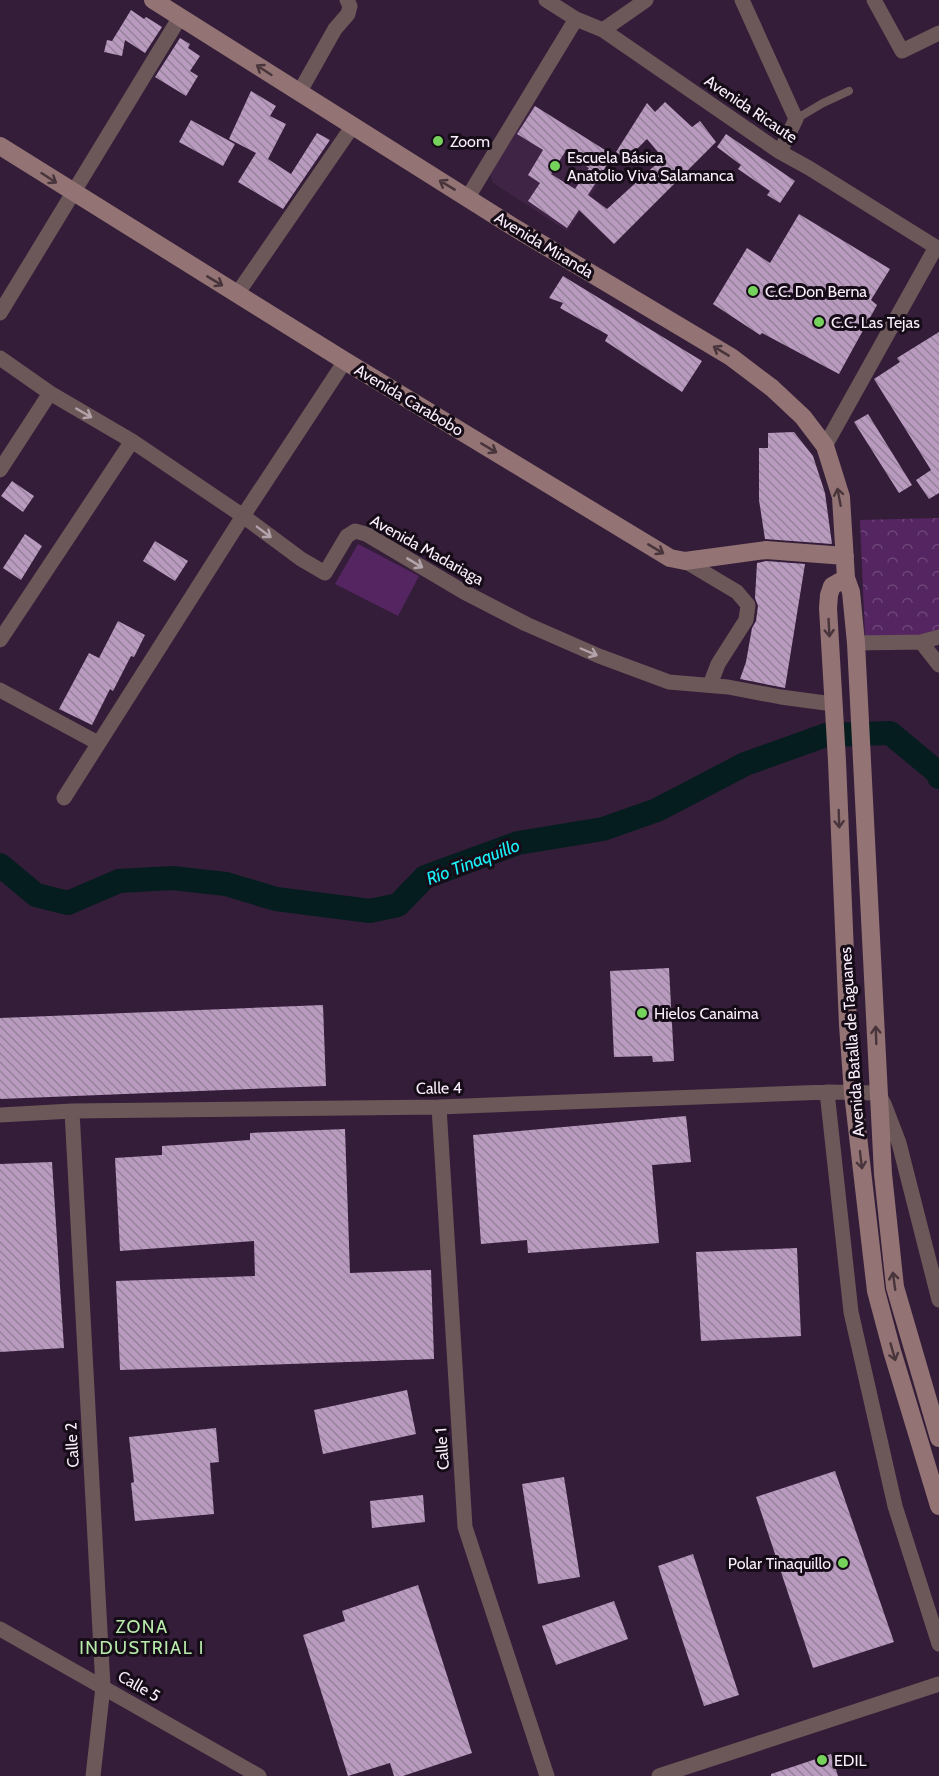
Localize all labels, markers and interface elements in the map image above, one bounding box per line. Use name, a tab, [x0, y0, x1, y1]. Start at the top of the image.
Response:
one-way arrow	[256, 64, 273, 76]
street label: Avenida Ricaute	[701, 71, 801, 147]
place label: Zoom	[450, 132, 490, 151]
marker: Zoom	[431, 134, 445, 148]
place label: Escuela Básica Anatolio Viva Salamanca	[567, 148, 734, 185]
marker: Escuela Básica Anatolio Viva Salamanca	[548, 159, 562, 173]
one-way arrow	[40, 172, 57, 184]
one-way arrow	[439, 178, 456, 190]
street label: Avenida Miranda	[491, 208, 597, 282]
one-way arrow	[206, 275, 223, 287]
place label: C.C. Don Berna	[765, 282, 867, 301]
marker: C.C. Don Berna	[746, 284, 760, 298]
place label: C.C. Las Tejas	[831, 313, 920, 332]
marker: C.C. Las Tejas	[812, 315, 826, 329]
one-way arrow	[713, 345, 730, 357]
street label: Avenida Carabobo	[351, 360, 467, 440]
one-way arrow	[75, 407, 92, 419]
one-way arrow	[480, 442, 497, 454]
one-way arrow	[834, 488, 845, 508]
street label: Avenida Madariaga	[367, 511, 487, 589]
one-way arrow	[256, 526, 272, 538]
one-way arrow	[647, 543, 664, 555]
one-way arrow	[406, 558, 423, 570]
one-way arrow	[823, 618, 834, 638]
one-way arrow	[579, 646, 597, 658]
one-way arrow	[834, 809, 845, 829]
water label: Río Tinaquillo	[423, 834, 523, 890]
street label: Avenida Batalla de Taguanes	[836, 946, 868, 1138]
place label: Hielos Canaima	[654, 1004, 759, 1023]
marker: Hielos Canaima	[635, 1006, 649, 1020]
one-way arrow	[871, 1025, 882, 1045]
street label: Calle 4	[416, 1078, 462, 1098]
one-way arrow	[856, 1150, 867, 1170]
one-way arrow	[889, 1271, 900, 1291]
one-way arrow	[888, 1342, 899, 1361]
street label: Calle 2	[61, 1422, 83, 1468]
street label: Calle 1	[431, 1427, 453, 1471]
place label: Polar Tinaquillo	[728, 1554, 831, 1573]
marker: Polar Tinaquillo	[836, 1556, 850, 1570]
district label: ZONA INDUSTRIAL I	[79, 1616, 205, 1659]
street label: Calle 5	[115, 1666, 163, 1706]
place label: EDIL	[834, 1751, 867, 1770]
marker: EDIL	[815, 1753, 829, 1767]

